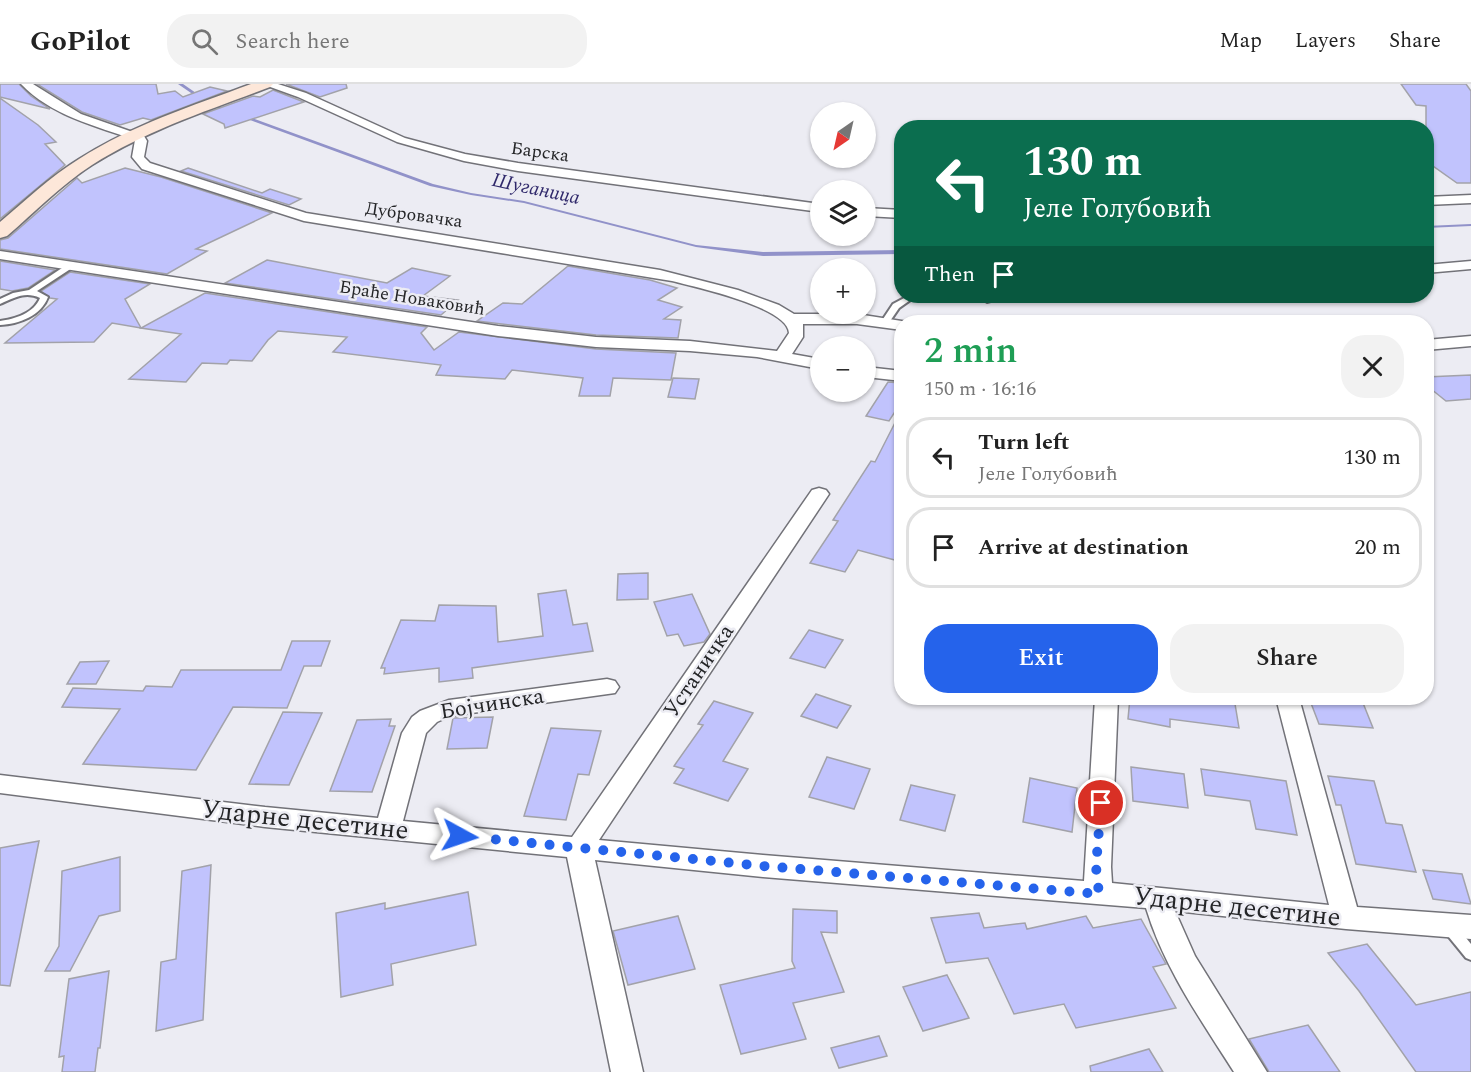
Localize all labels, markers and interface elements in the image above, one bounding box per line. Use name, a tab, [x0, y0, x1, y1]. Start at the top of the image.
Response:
search box	[167, 14, 587, 68]
text: GoPilot	[30, 20, 131, 63]
icon: search	[188, 25, 221, 58]
text: Search here	[236, 25, 350, 58]
text: Map	[1220, 25, 1262, 57]
text: Layers	[1295, 25, 1356, 57]
text: Share	[1389, 25, 1441, 57]
north arrow	[810, 102, 876, 168]
map controls	[810, 102, 876, 402]
text: 130 m	[1023, 131, 1142, 194]
street label: Барска	[509, 135, 571, 169]
icon: left	[924, 144, 1002, 222]
water label: Шуганица	[489, 165, 583, 213]
button: layers	[810, 180, 876, 246]
text: Јеле Голубовић	[1023, 188, 1212, 230]
street label: Дубровачка	[364, 195, 465, 235]
button: +	[810, 258, 876, 324]
text: Then	[924, 258, 975, 291]
icon: arrive	[987, 258, 1020, 291]
street label: Браће Новаковић	[337, 273, 487, 323]
text: 2 min	[924, 324, 1017, 379]
button: close	[1341, 335, 1404, 398]
button: −	[810, 336, 876, 402]
text: 150 m · 16:16	[924, 374, 1036, 404]
text: Turn left	[978, 426, 1070, 459]
icon: left	[927, 441, 960, 474]
text: 130 m	[1344, 441, 1401, 474]
text: Јеле Голубовић	[978, 459, 1118, 489]
icon: arrive	[927, 531, 960, 564]
text: Arrive at destination	[978, 531, 1189, 564]
text: 20 m	[1355, 531, 1401, 564]
street label: Устаничка	[655, 617, 743, 725]
button: Exit	[924, 624, 1158, 693]
button: Share	[1170, 624, 1404, 693]
street label: Бојчинска	[438, 679, 547, 729]
pin	[1075, 777, 1126, 828]
icon: arrive	[1084, 786, 1117, 819]
street label: Ударне десетине	[199, 788, 411, 852]
position arrow	[428, 804, 492, 868]
street label: Ударне десетине	[1131, 875, 1343, 939]

